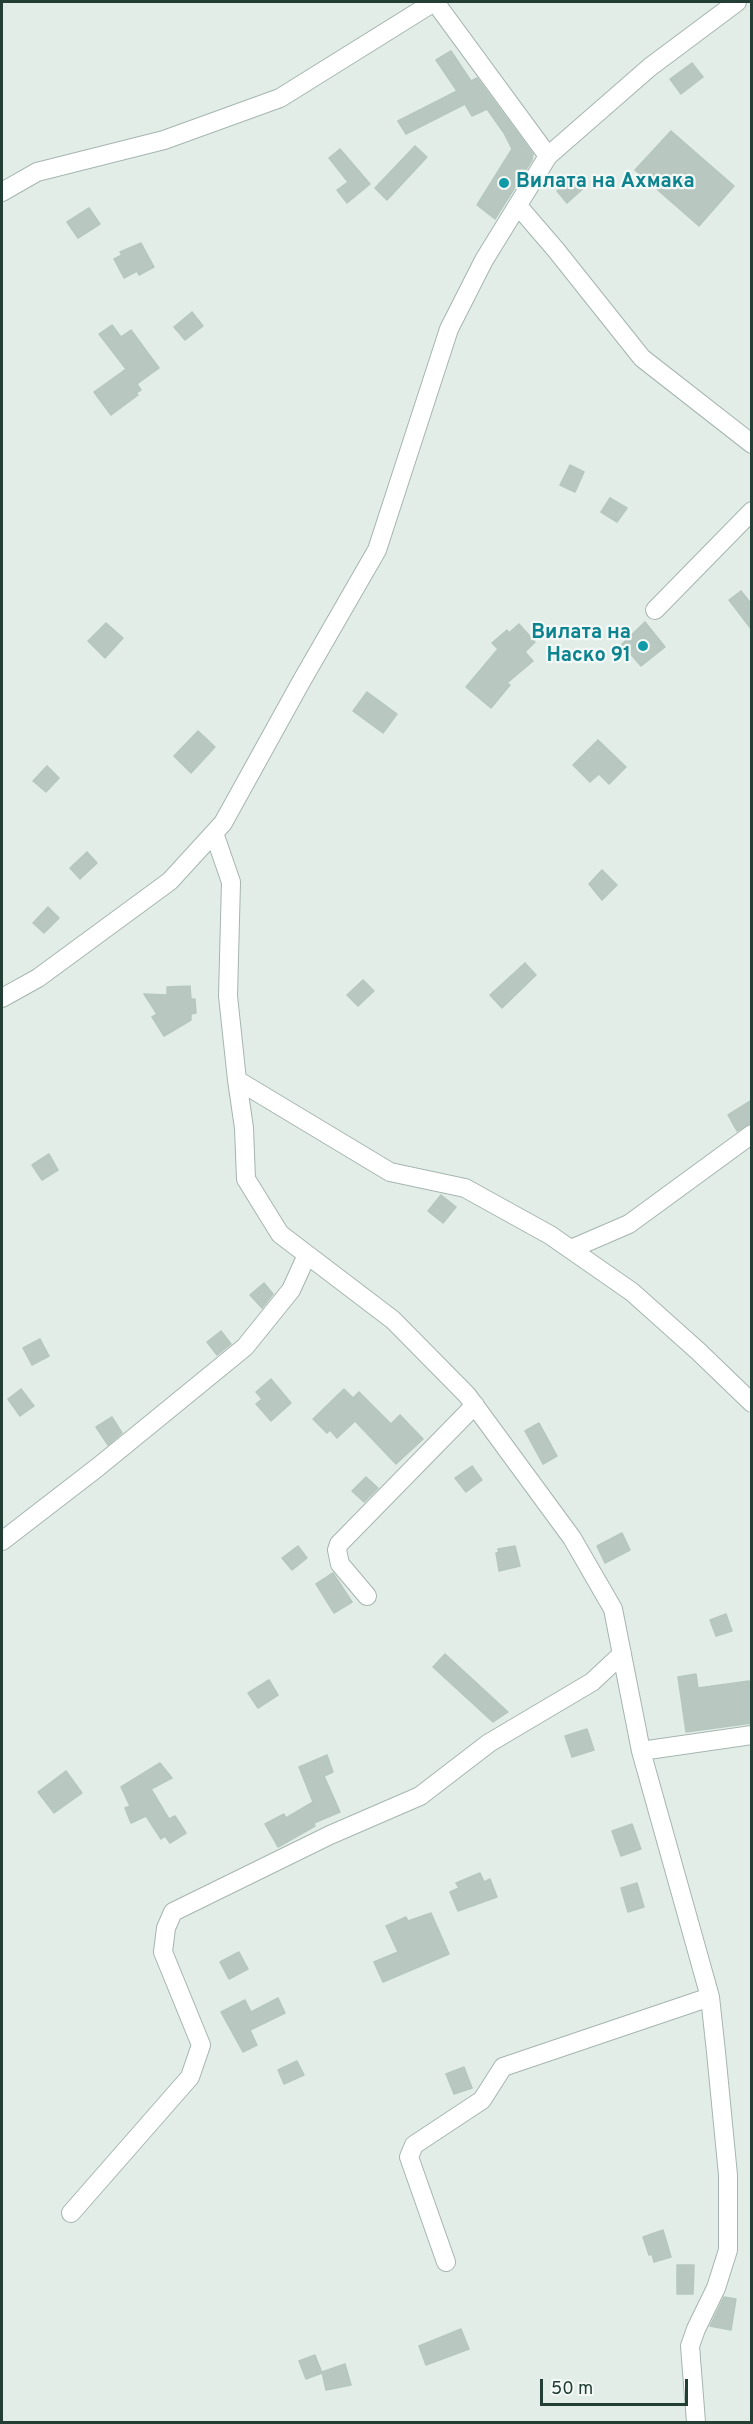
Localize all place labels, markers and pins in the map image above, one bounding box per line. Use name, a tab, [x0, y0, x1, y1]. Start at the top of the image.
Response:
place label: Вилата на Ахмака	[516, 171, 695, 195]
marker: Вилата на Ахмака	[497, 176, 511, 190]
place label: Вилата на Наско 91	[531, 622, 631, 669]
marker: Вилата на Наско 91	[636, 639, 650, 653]

